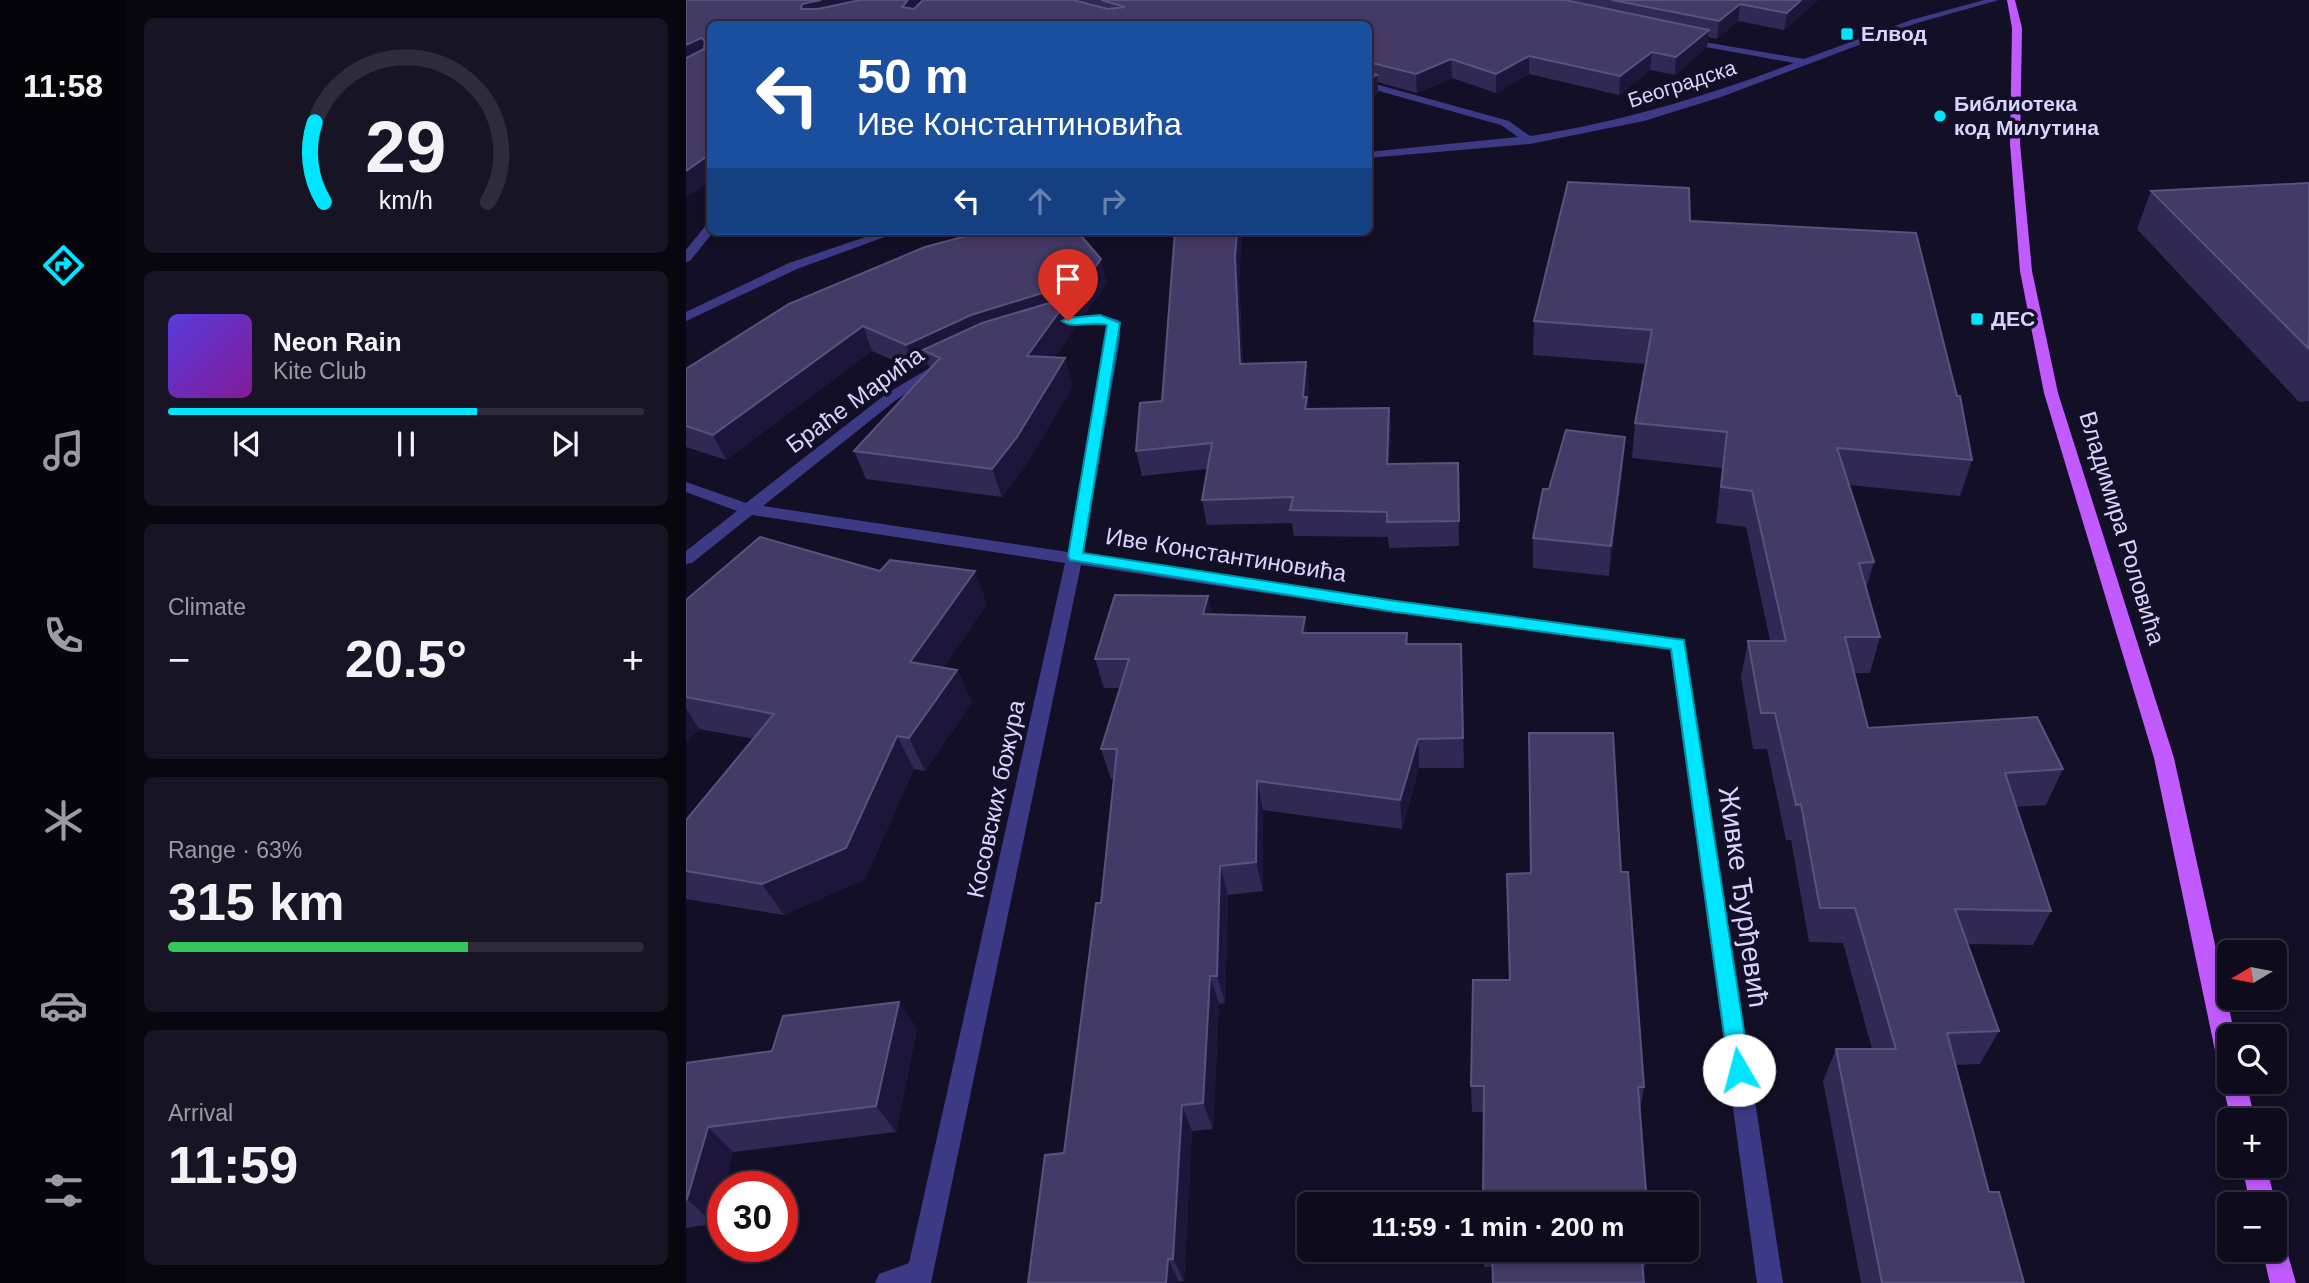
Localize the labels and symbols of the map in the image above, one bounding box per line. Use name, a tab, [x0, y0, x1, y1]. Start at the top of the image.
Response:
place label: Елвод	[1861, 22, 1927, 45]
marker: Елвод	[1839, 26, 1855, 42]
street label: Београдска	[1625, 55, 1739, 112]
place label: Библиотека код Милутина	[1954, 92, 2099, 139]
marker: Библиотека код Милутина	[1932, 108, 1948, 124]
pin	[1038, 249, 1098, 321]
place label: ДЕС	[1991, 307, 2035, 330]
marker: ДЕС	[1969, 311, 1985, 327]
street label: Браће Марића	[781, 340, 929, 458]
street label: Владимира Роловића	[2074, 408, 2171, 648]
street label: Иве Константиновића	[1104, 522, 1349, 587]
street label: Косовских божура	[961, 697, 1030, 900]
street label: Живке Ђурђевић	[1713, 784, 1774, 1010]
north arrow	[2217, 940, 2287, 1010]
position arrow	[1702, 1033, 1776, 1107]
speed limit sign: 30	[707, 1171, 798, 1262]

